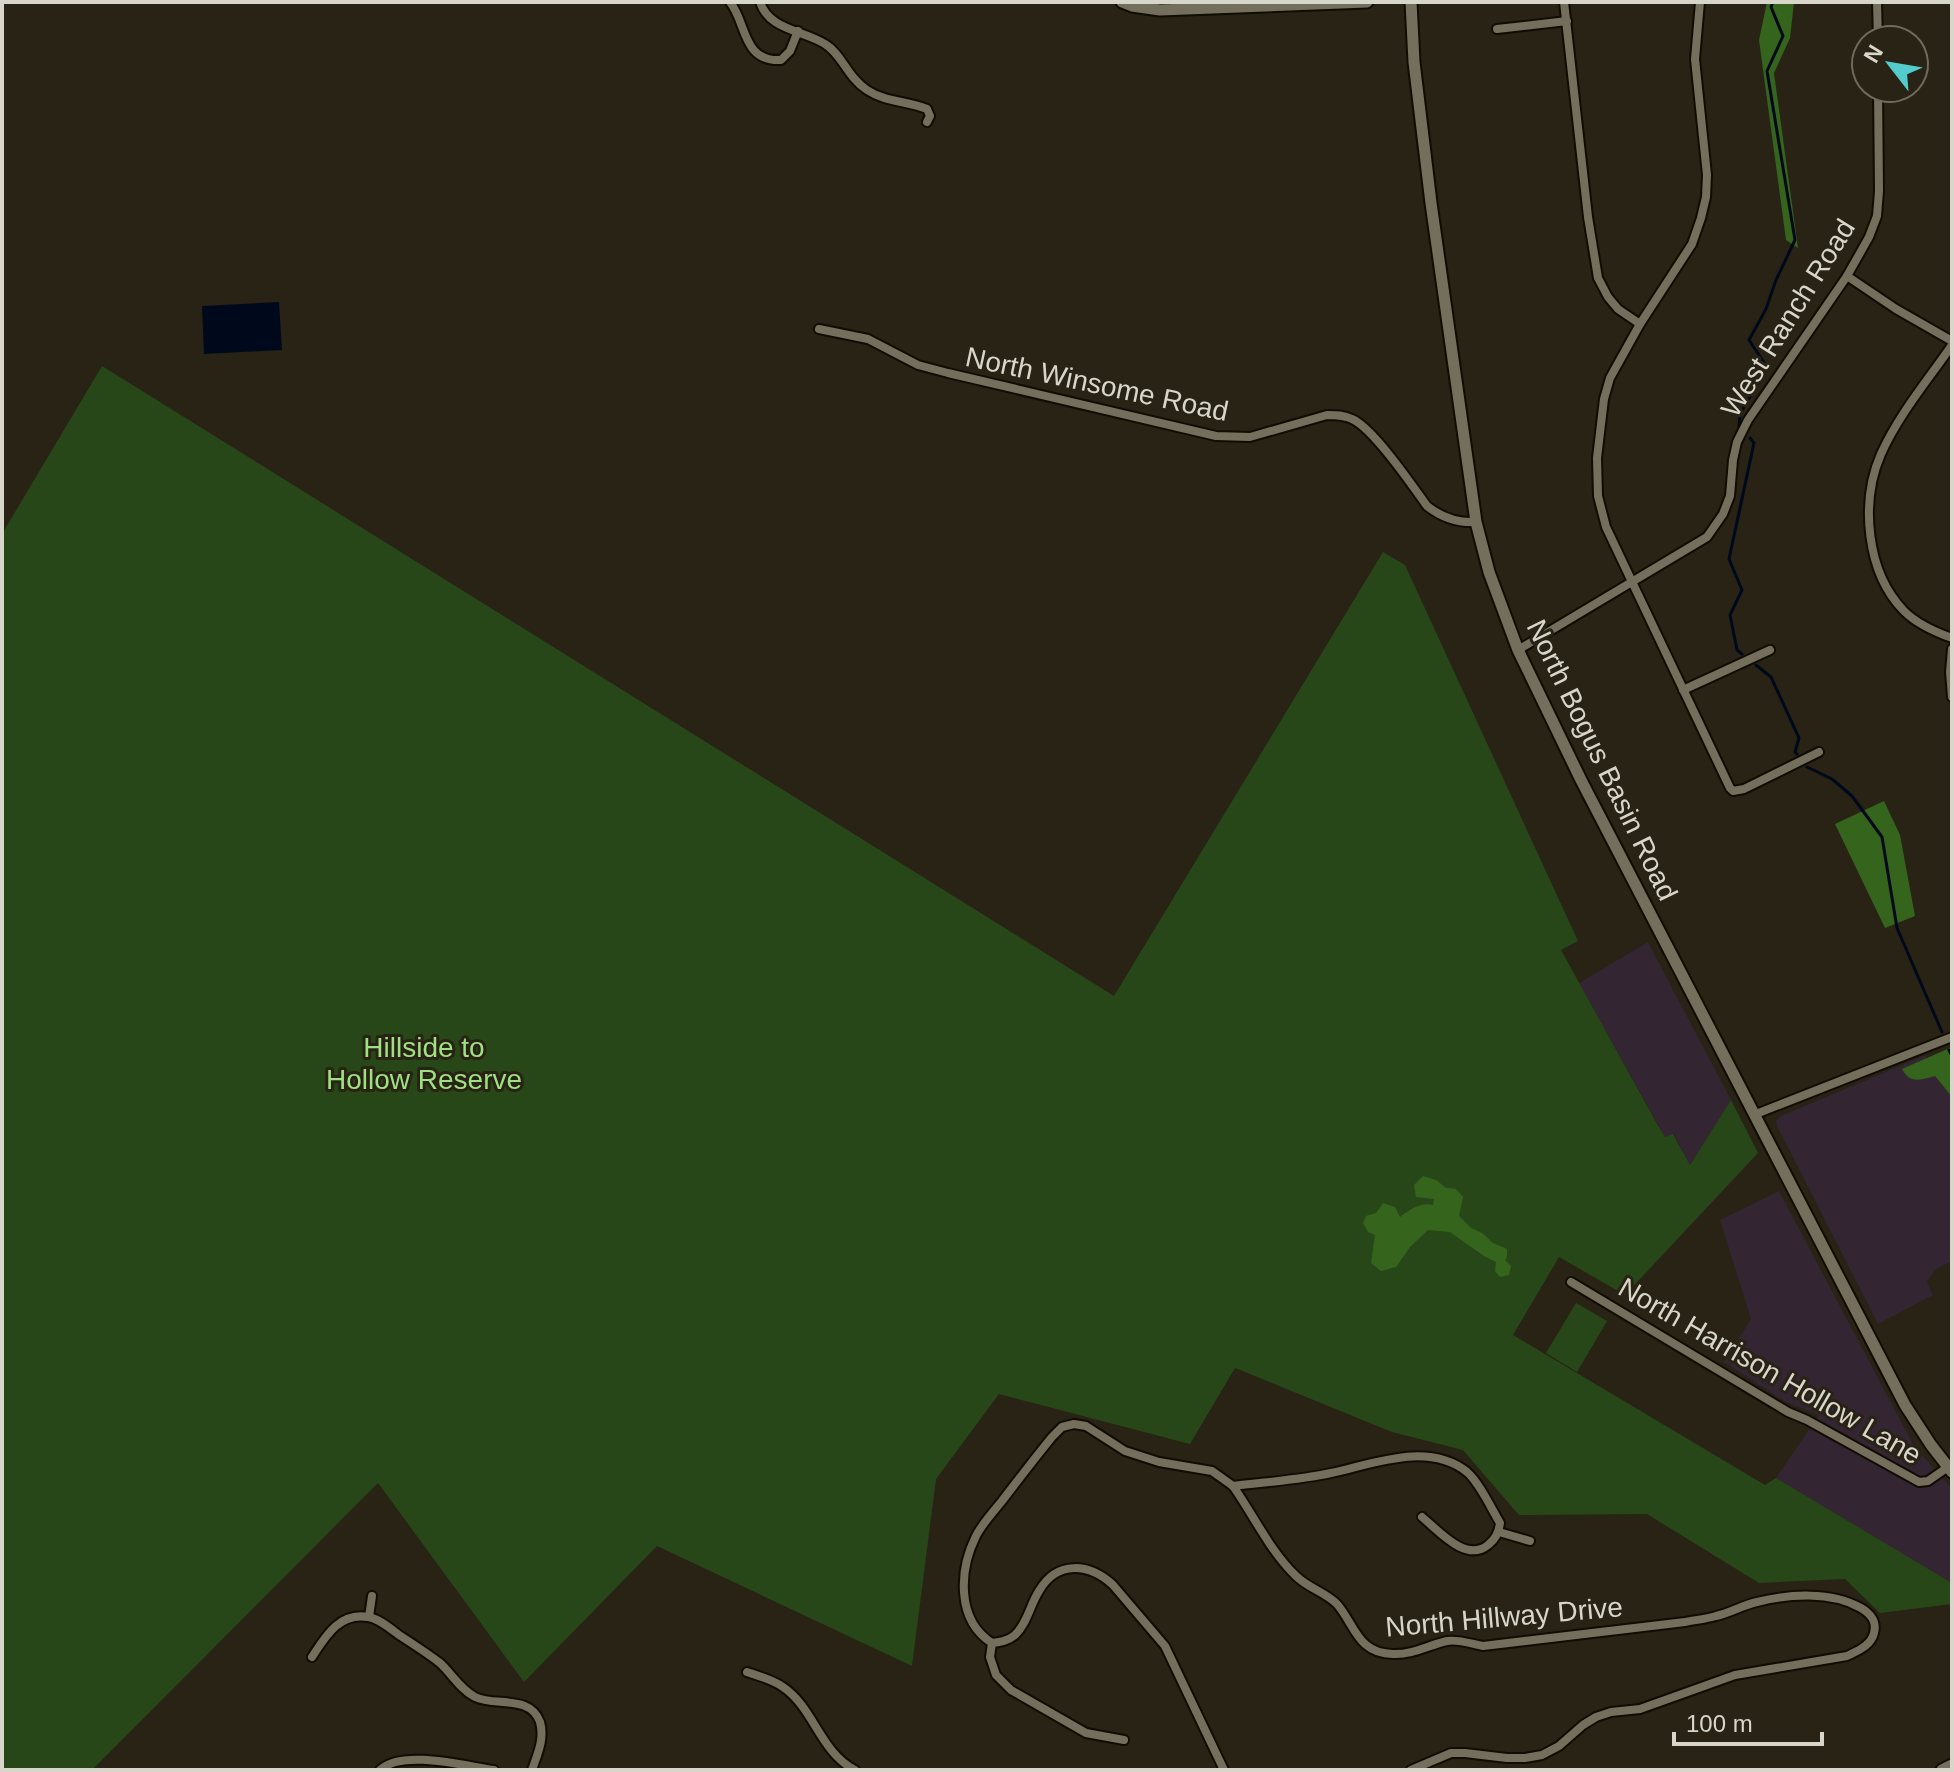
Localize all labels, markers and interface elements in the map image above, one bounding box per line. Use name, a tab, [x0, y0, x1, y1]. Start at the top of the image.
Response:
north arrow	[1850, 24, 1930, 104]
text: N	[1858, 41, 1888, 67]
street label: West Ranch Road	[1715, 214, 1861, 422]
street label: North Winsome Road	[963, 341, 1231, 427]
street label: North Bogus Basin Road	[1521, 615, 1683, 905]
park label: Hillside to Hollow Reserve	[326, 1032, 522, 1095]
street label: North Harrison Hollow Lane	[1613, 1272, 1927, 1470]
street label: North Hillway Drive	[1384, 1591, 1624, 1643]
scale bar	[1674, 1696, 1822, 1746]
text: 100 m	[1686, 1710, 1753, 1737]

